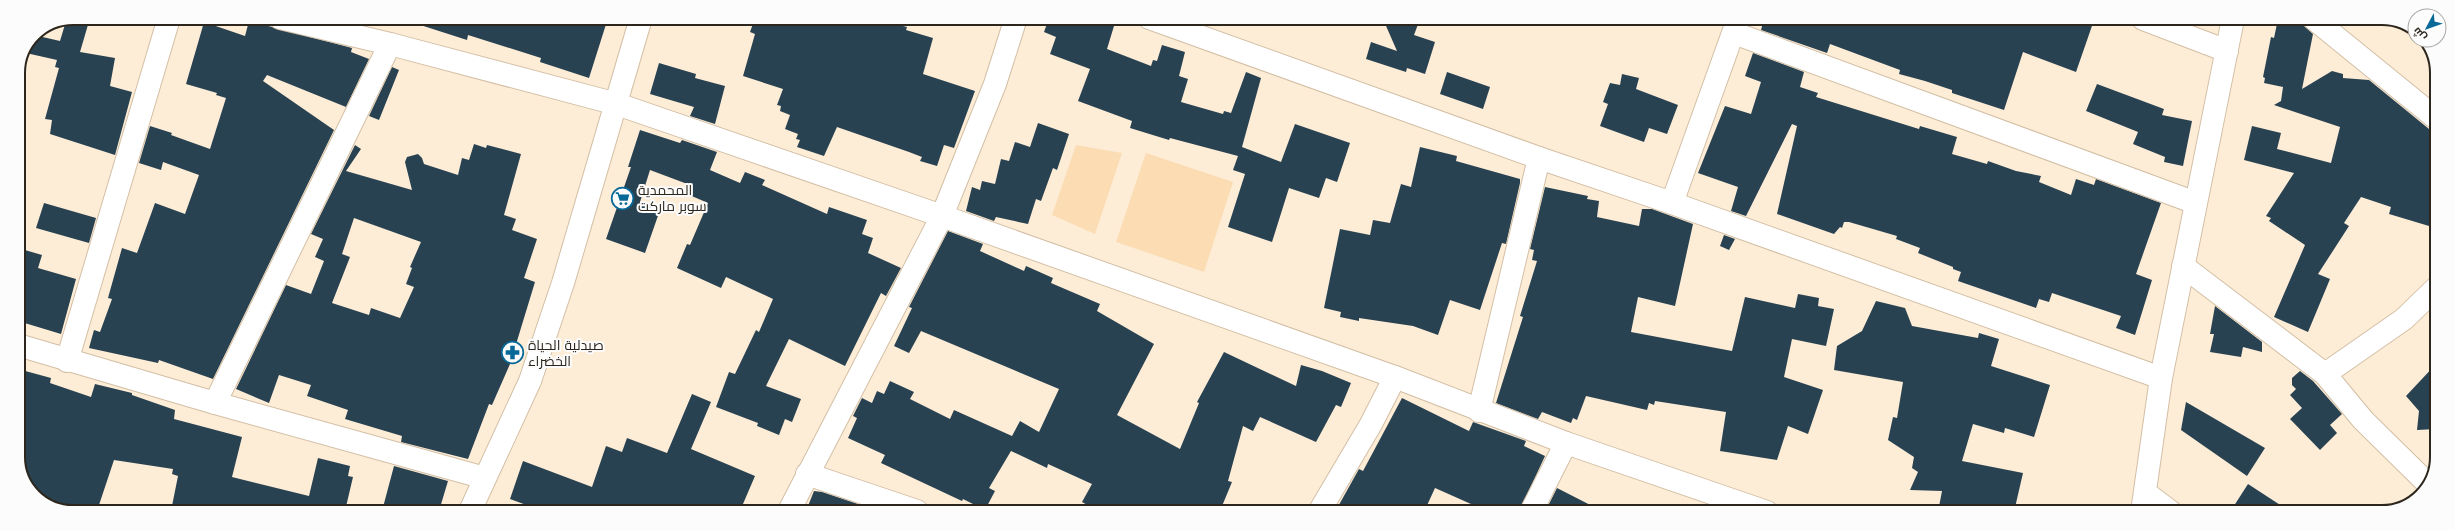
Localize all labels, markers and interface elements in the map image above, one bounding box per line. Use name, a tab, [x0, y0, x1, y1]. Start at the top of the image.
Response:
north arrow	[2407, 8, 2447, 48]
text: ش	[2410, 25, 2429, 44]
place label: المحمدية سوبر ماركت	[638, 181, 707, 215]
supermarket icon: المحمدية سوبر ماركت	[609, 185, 635, 211]
place label: صيدلية الحياة الخضراء	[528, 336, 604, 370]
pharmacy icon: صيدلية الحياة الخضراء	[499, 340, 525, 366]

